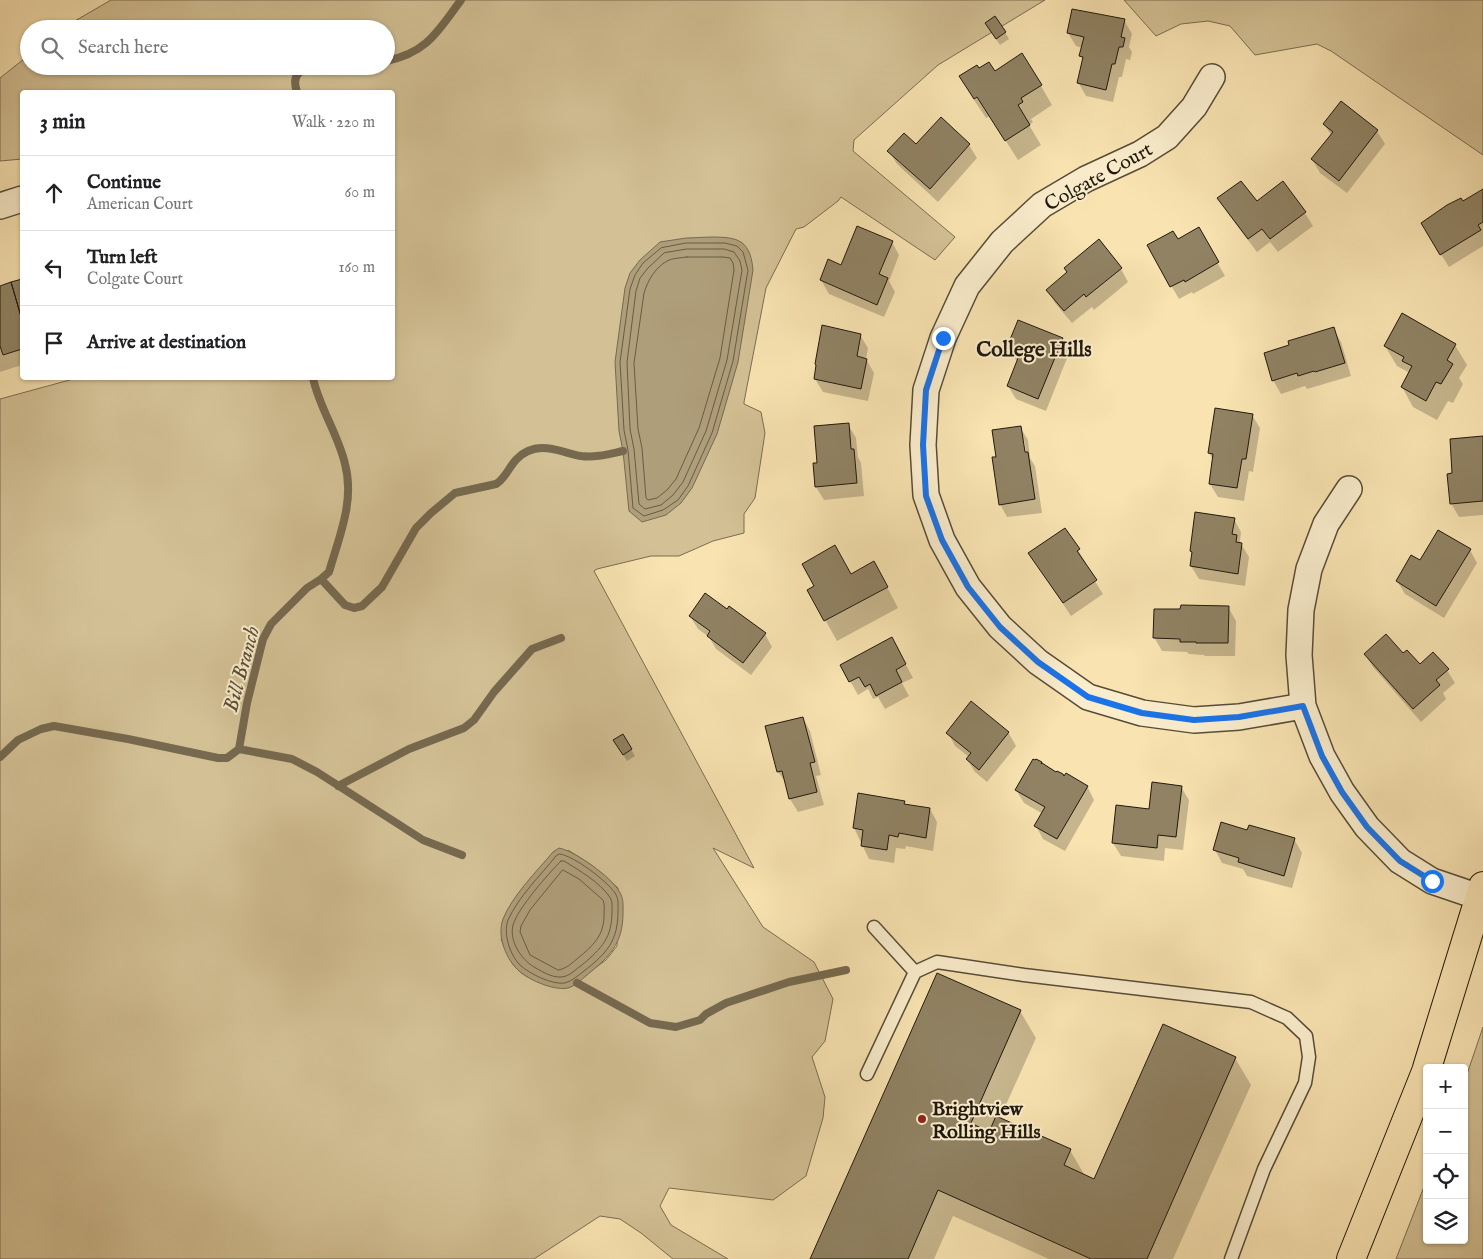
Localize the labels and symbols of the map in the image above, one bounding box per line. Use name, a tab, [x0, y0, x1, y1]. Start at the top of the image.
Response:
street label: Colgate Court	[1040, 137, 1157, 217]
route end	[932, 327, 955, 350]
district label: College Hills	[976, 337, 1092, 364]
water label: Bill Branch	[218, 623, 267, 715]
route start	[1421, 870, 1444, 893]
place label: Brightview Rolling Hills	[932, 1097, 1041, 1145]
marker: Brightview Rolling Hills	[916, 1113, 928, 1125]

